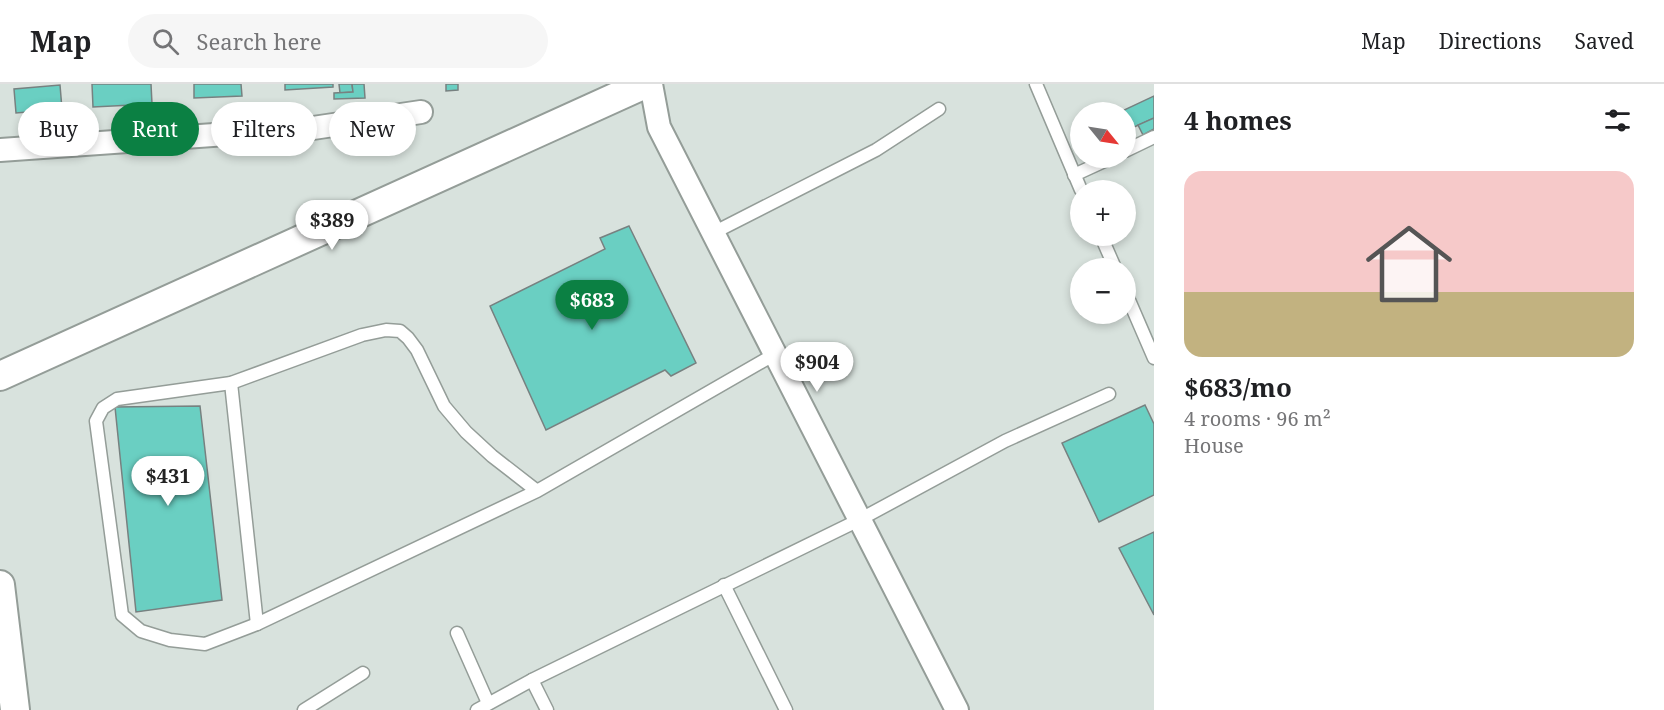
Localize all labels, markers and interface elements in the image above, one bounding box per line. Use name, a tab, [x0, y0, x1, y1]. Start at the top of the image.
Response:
search box	[128, 14, 548, 68]
text: Map	[30, 22, 92, 60]
icon: search	[149, 25, 182, 58]
text: Search here	[197, 26, 321, 56]
text: Map	[1361, 27, 1406, 55]
text: Directions	[1439, 27, 1541, 55]
text: Saved	[1574, 27, 1634, 55]
chip: Buy	[18, 102, 99, 156]
chip: Rent	[111, 102, 199, 156]
chip: Filters	[211, 102, 317, 156]
chip: New	[329, 102, 416, 156]
north arrow	[1070, 102, 1136, 168]
map controls	[1070, 102, 1136, 324]
text: 4 homes	[1184, 102, 1292, 138]
icon: filters	[1601, 104, 1634, 137]
button: +	[1070, 180, 1136, 246]
pin: $389	[296, 200, 368, 251]
text: $389	[309, 206, 355, 233]
icon: home	[1355, 210, 1463, 318]
button: −	[1070, 258, 1136, 324]
pin: $683	[556, 280, 628, 331]
text: $683	[569, 286, 615, 313]
pin: $904	[781, 342, 853, 393]
text: $904	[794, 348, 840, 375]
text: $683/mo	[1184, 369, 1292, 405]
text: 4 rooms · 96 m²	[1184, 405, 1331, 432]
text: House	[1184, 432, 1244, 459]
pin: $431	[132, 456, 204, 507]
text: $431	[145, 462, 191, 489]

